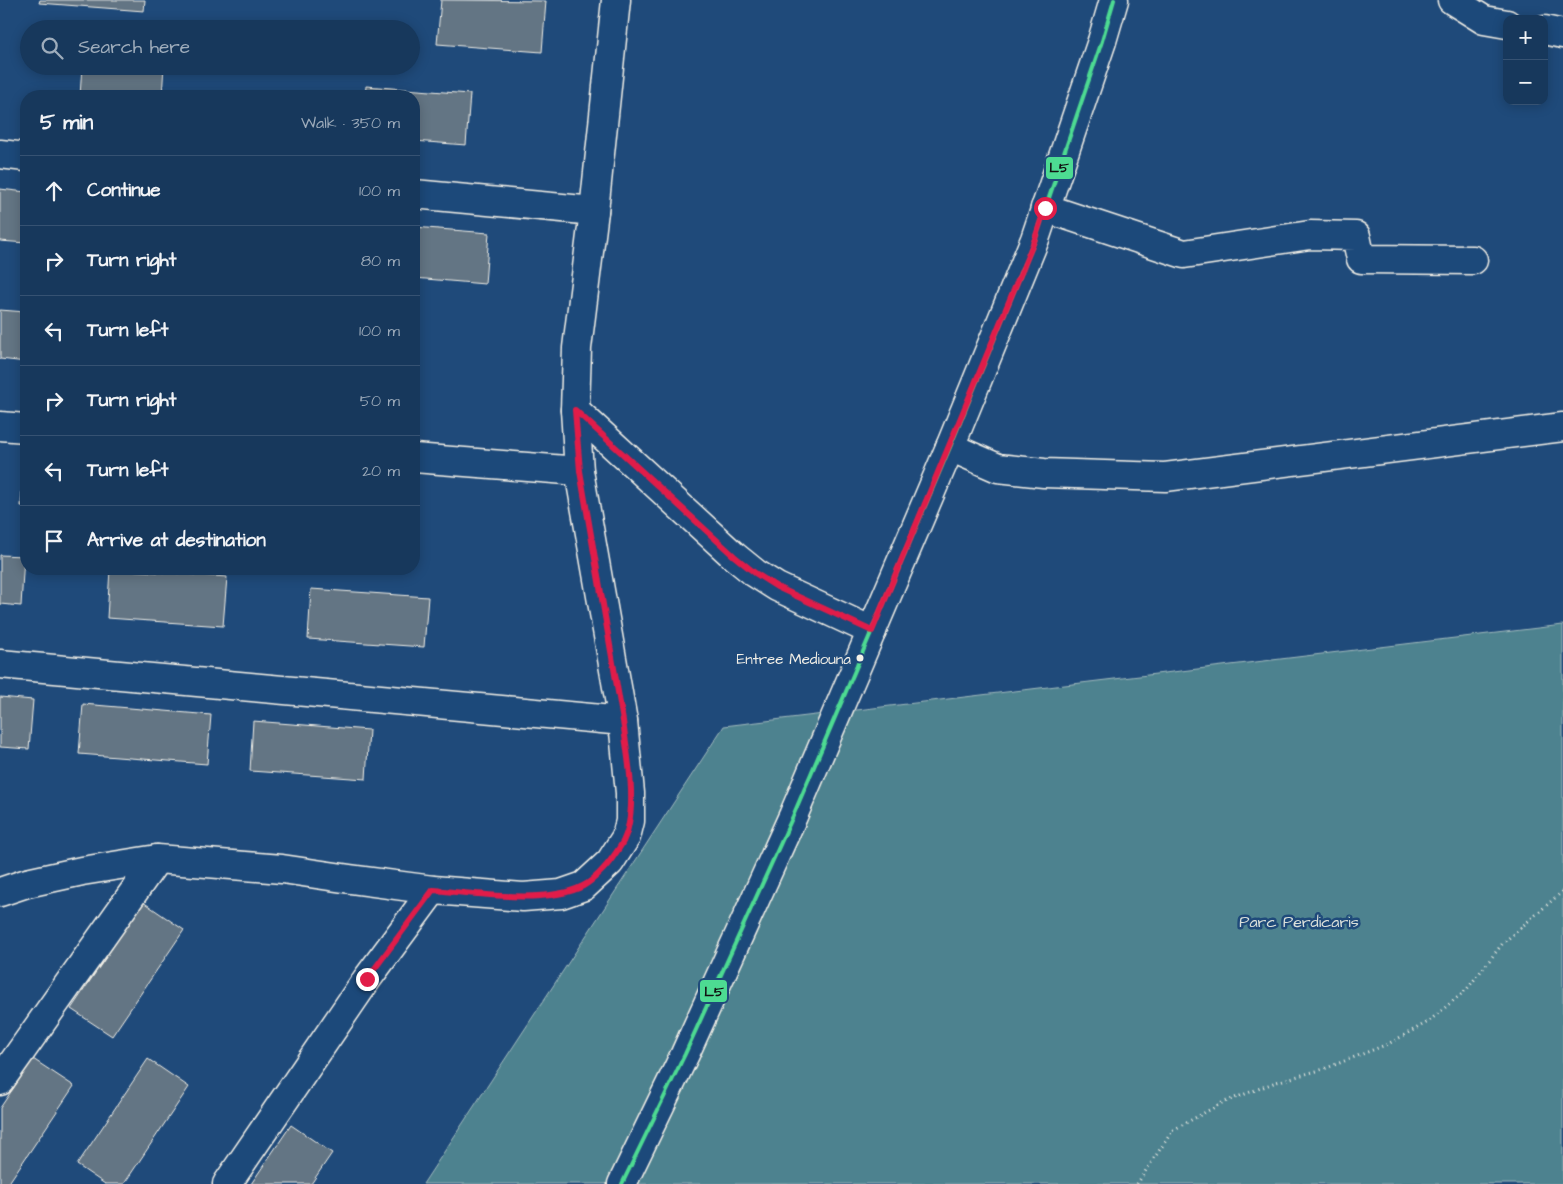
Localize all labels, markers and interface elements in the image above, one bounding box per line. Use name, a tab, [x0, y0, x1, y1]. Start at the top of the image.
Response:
map controls	[1503, 15, 1548, 105]
button: +	[1503, 15, 1548, 60]
search box	[20, 20, 420, 75]
icon: search	[38, 34, 66, 62]
text: Search here	[78, 34, 190, 61]
button: −	[1503, 60, 1548, 105]
text: 5 min	[40, 108, 93, 137]
text: Walk · 350 m	[301, 112, 400, 134]
line badge: L5	[1045, 156, 1074, 180]
text: L5	[1049, 158, 1070, 178]
icon: ahead	[40, 177, 68, 205]
text: Continue	[87, 177, 161, 204]
text: 100 m	[359, 180, 400, 202]
route start	[1034, 197, 1057, 220]
icon: right	[40, 247, 68, 275]
text: Turn right	[87, 247, 176, 274]
text: 80 m	[361, 250, 400, 272]
icon: left	[40, 317, 68, 345]
text: Turn left	[87, 317, 168, 344]
text: 100 m	[359, 320, 400, 342]
icon: right	[40, 387, 68, 415]
text: Turn right	[87, 387, 176, 414]
text: 50 m	[360, 390, 400, 412]
icon: left	[40, 457, 68, 485]
text: Turn left	[87, 457, 168, 484]
text: 20 m	[362, 460, 400, 482]
icon: arrive	[40, 527, 68, 555]
text: Arrive at destination	[87, 527, 266, 554]
place label: Entree Mediouna	[736, 649, 851, 670]
marker: Entree Mediouna	[855, 653, 865, 663]
park label: Parc Perdicaris	[1239, 911, 1359, 933]
route end	[356, 968, 379, 991]
line badge: L5	[699, 979, 728, 1003]
text: L5	[704, 982, 725, 1002]

